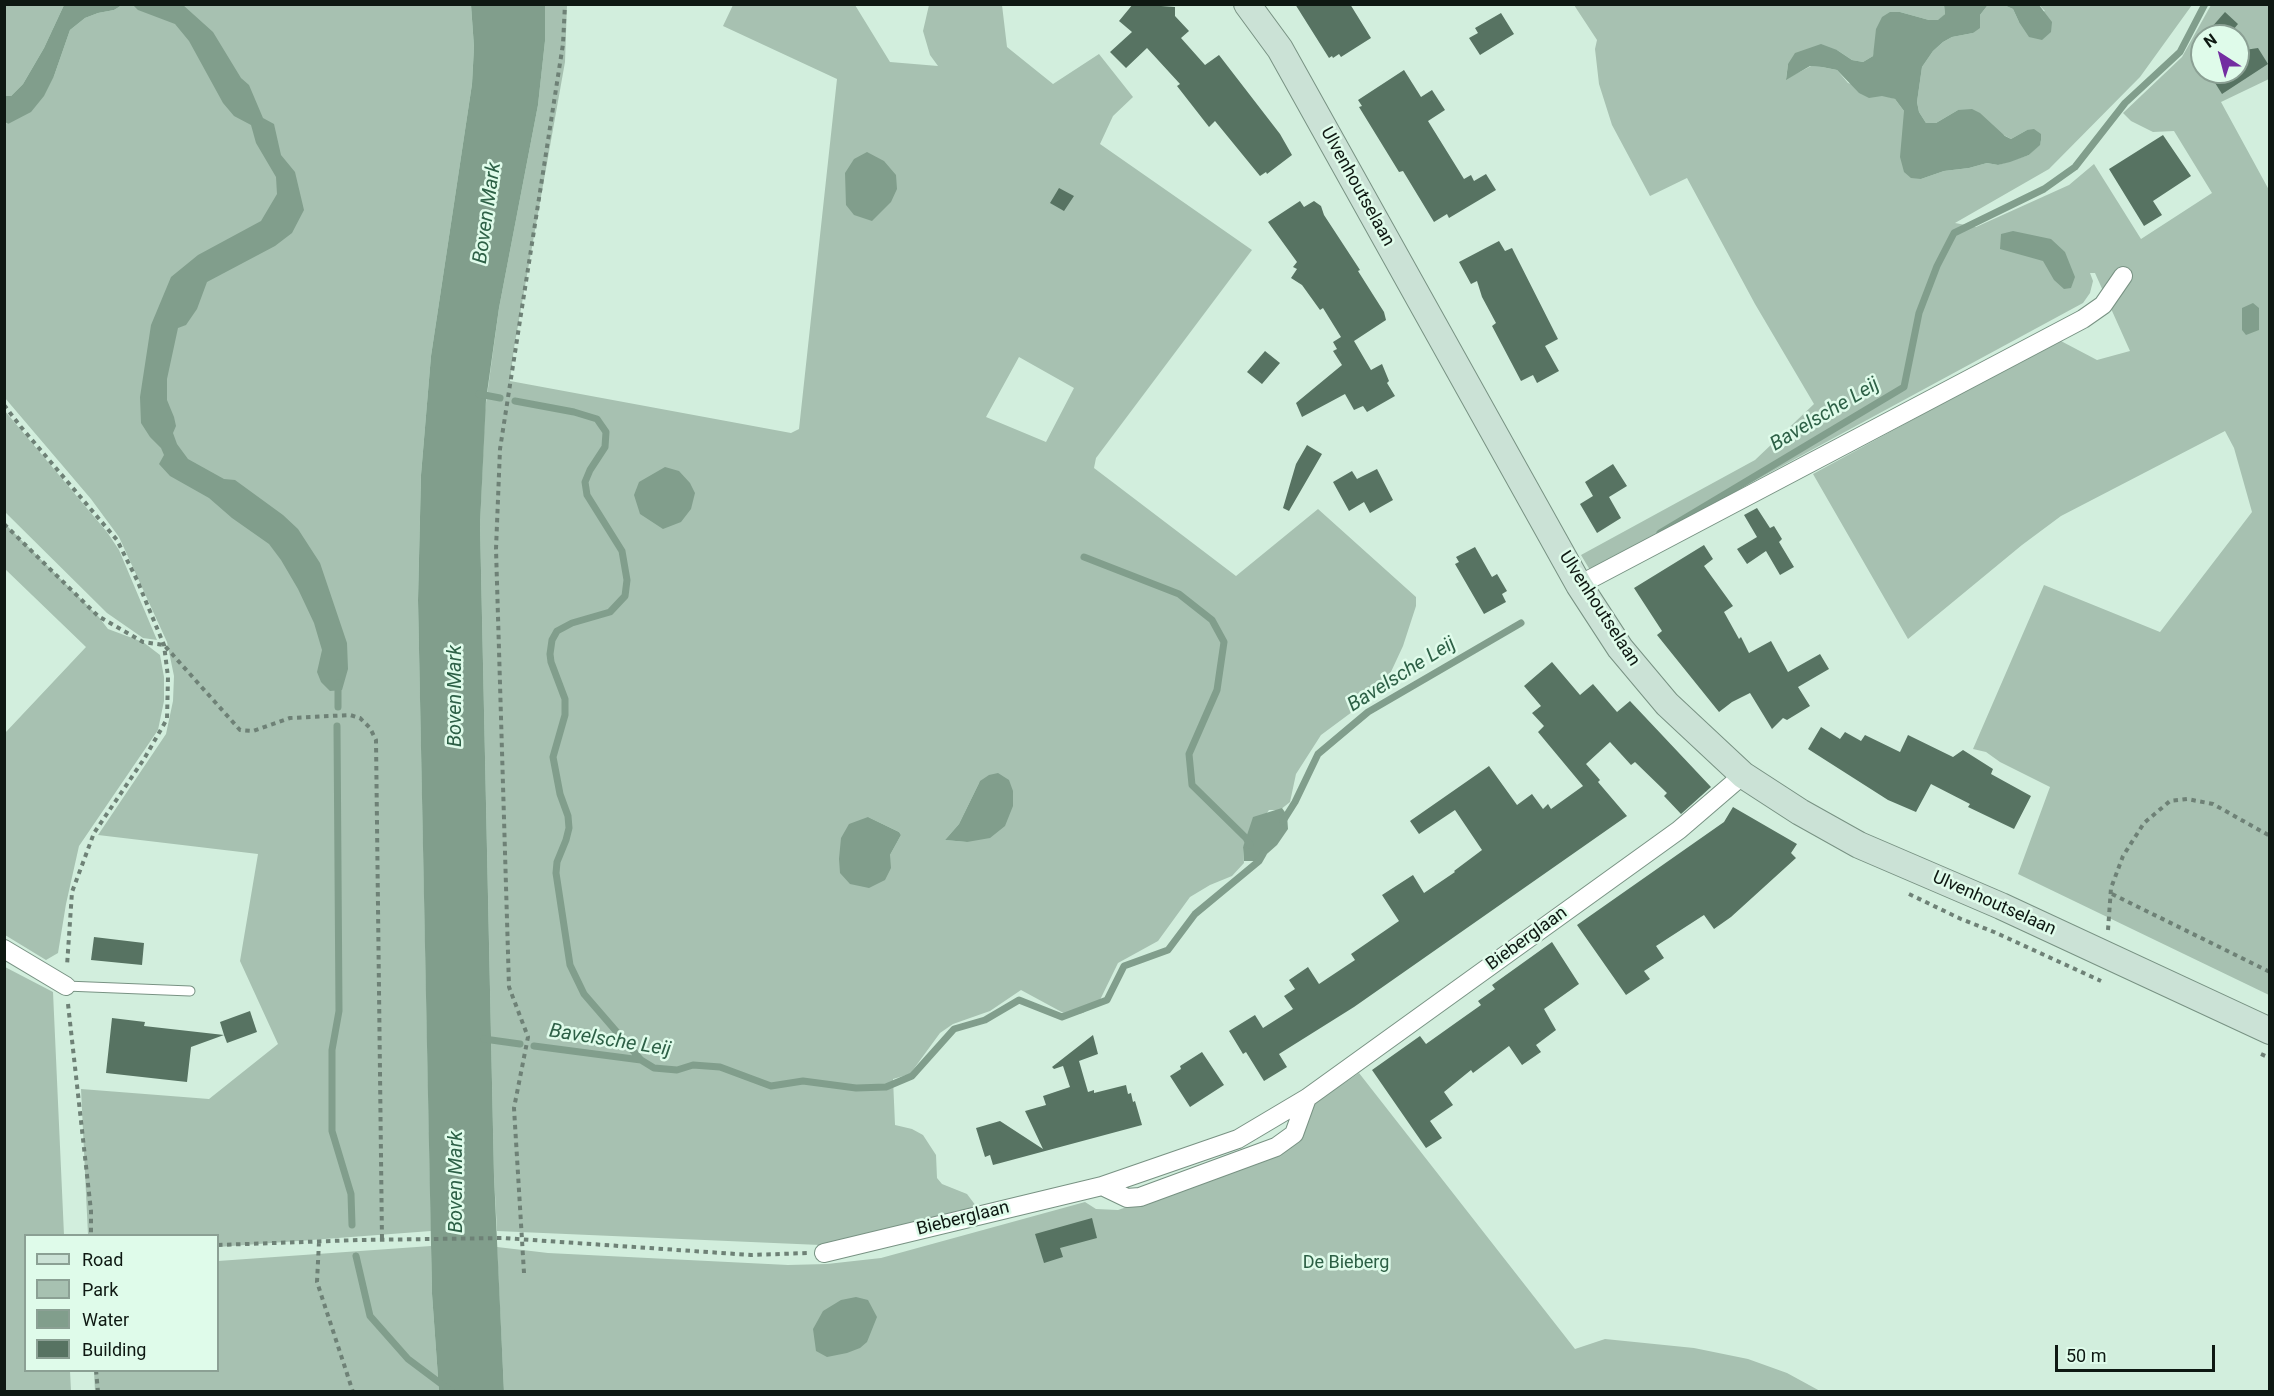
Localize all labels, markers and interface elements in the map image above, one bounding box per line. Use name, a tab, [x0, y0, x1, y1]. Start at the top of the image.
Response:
north arrow	[2190, 24, 2250, 84]
text: N	[2200, 30, 2220, 52]
street label: Ulvenhoutselaan	[1315, 124, 1399, 250]
water label: Boven Mark	[469, 161, 507, 265]
water label: Bavelsche Leij	[1766, 373, 1884, 457]
street label: Ulvenhoutselaan	[1554, 547, 1644, 671]
water label: Bavelsche Leij	[1344, 632, 1460, 718]
water label: Boven Mark	[444, 645, 468, 747]
street label: Ulvenhoutselaan	[1929, 867, 2059, 941]
street label: Bieberglaan	[1482, 902, 1572, 976]
water label: Bavelsche Leij	[547, 1020, 673, 1062]
water label: Boven Mark	[445, 1131, 469, 1233]
street label: Bieberglaan	[914, 1197, 1012, 1241]
legend	[24, 1234, 219, 1372]
text: Road	[82, 1249, 123, 1270]
park label: De Bieberg	[1303, 1252, 1389, 1274]
text: Park	[82, 1279, 118, 1300]
text: Water	[82, 1309, 129, 1330]
scale bar	[2058, 1333, 2218, 1371]
text: Building	[82, 1339, 146, 1360]
text: 50 m	[2066, 1345, 2106, 1366]

